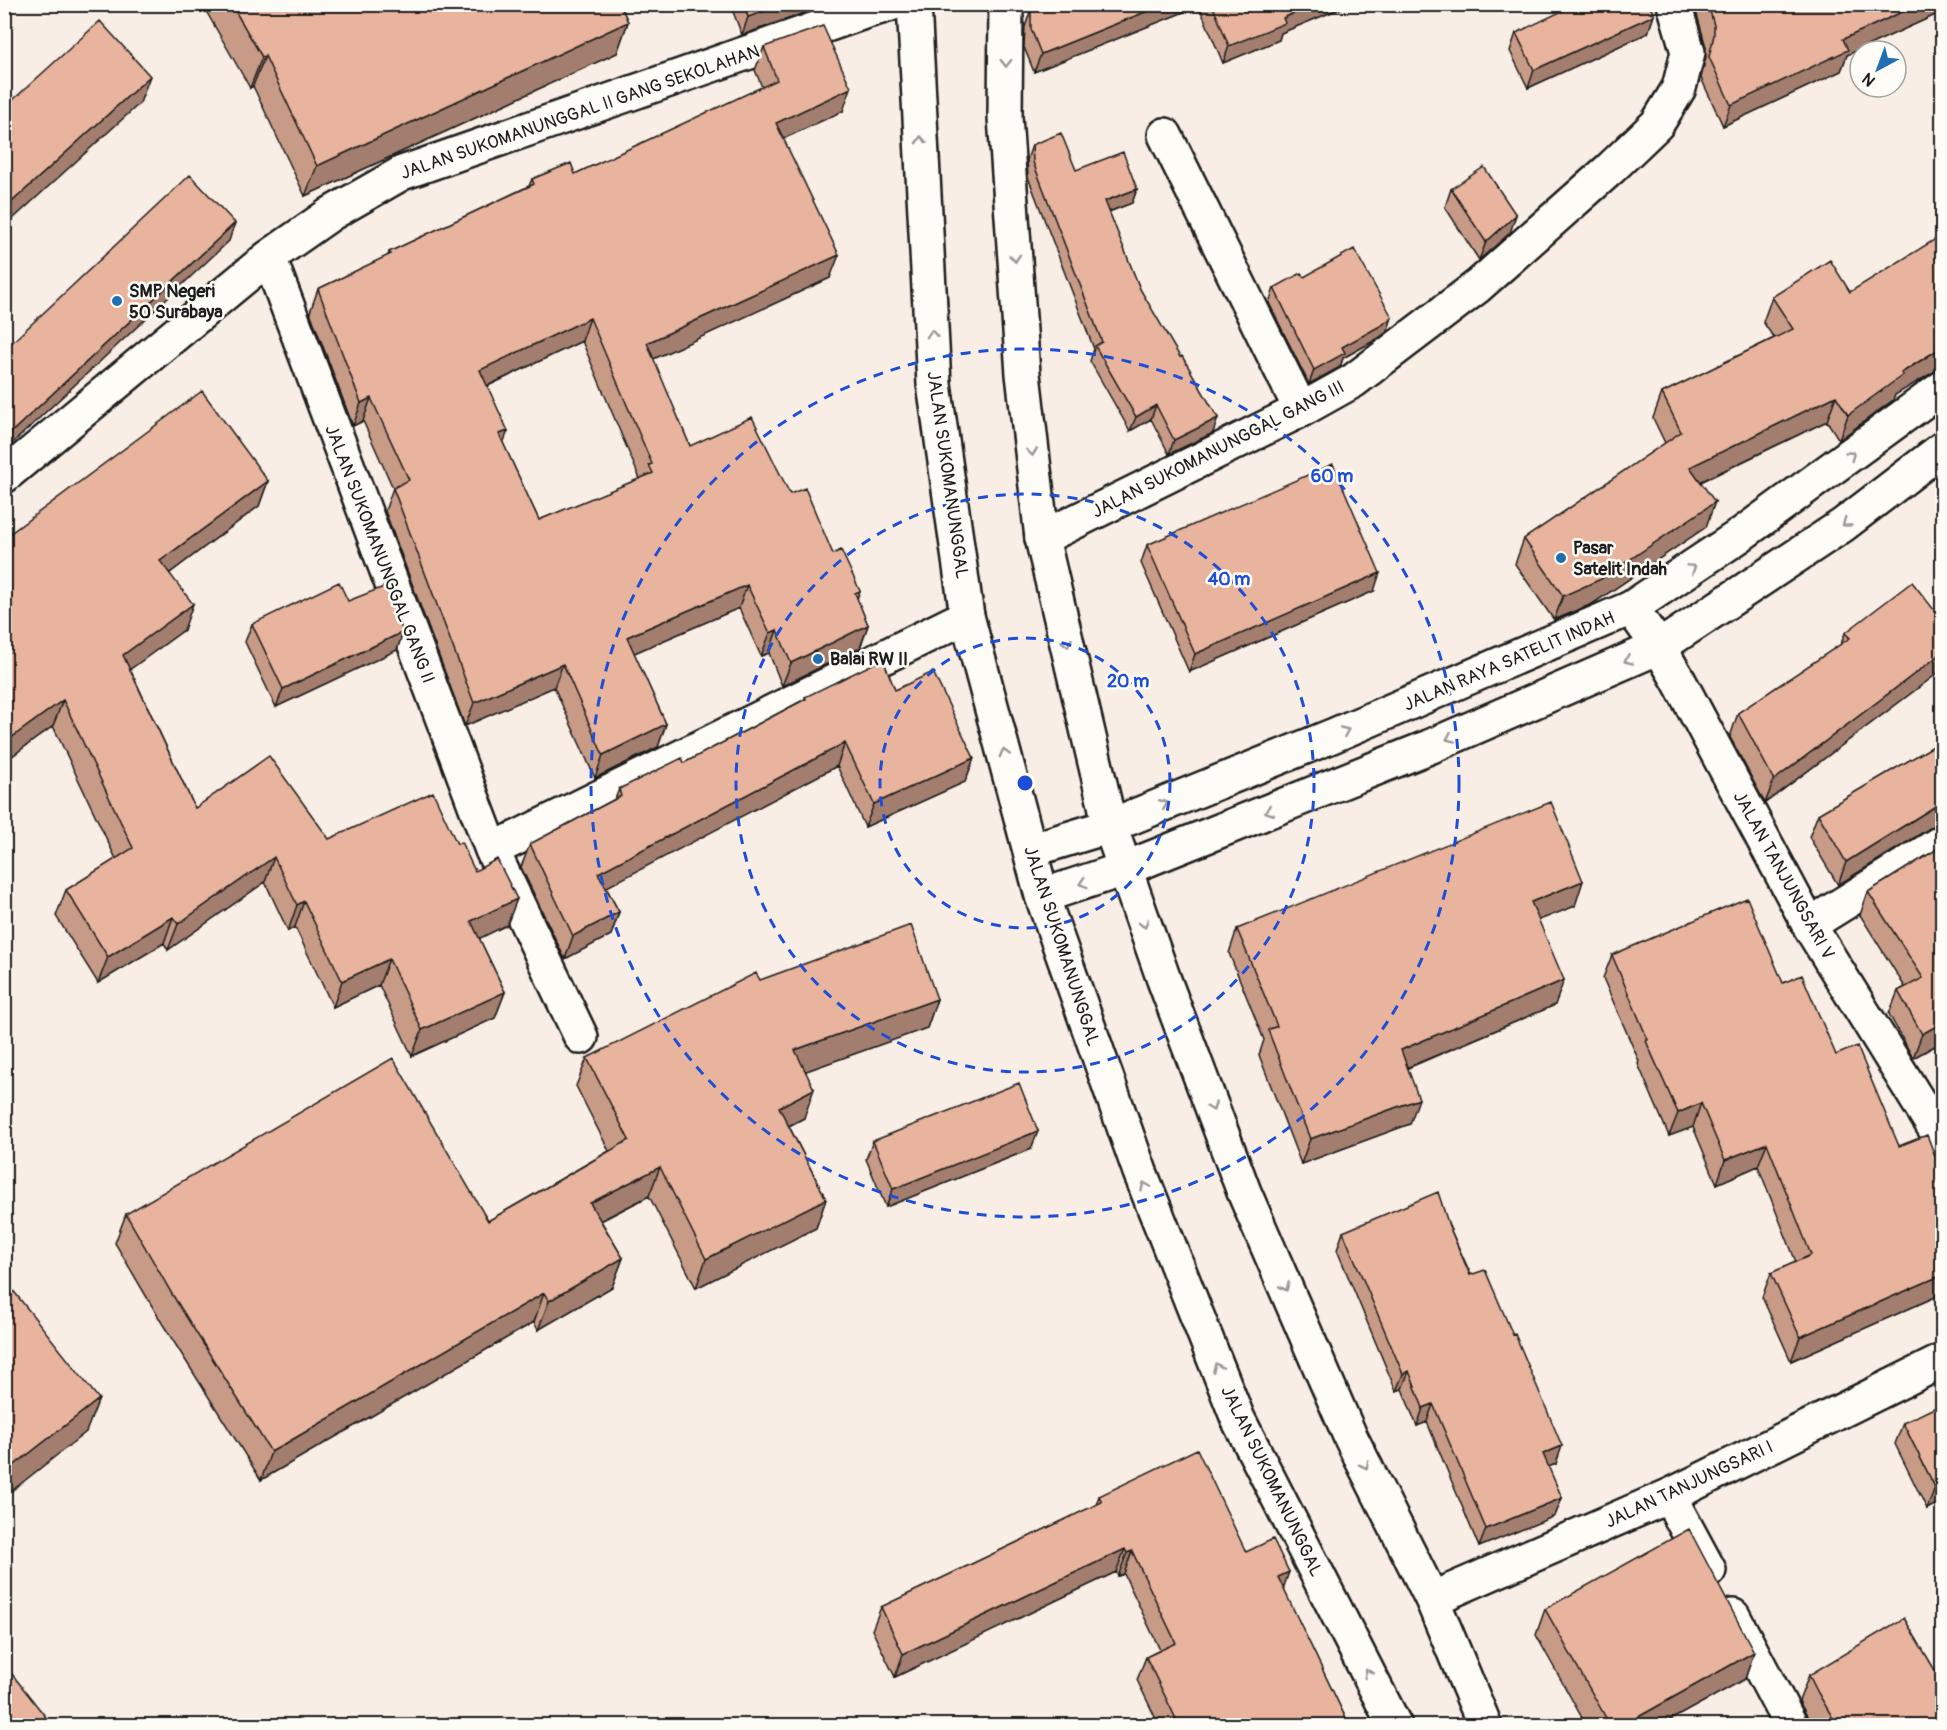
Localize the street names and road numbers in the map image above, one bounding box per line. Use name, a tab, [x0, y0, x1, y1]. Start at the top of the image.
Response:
street label: JALAN SUKOMANUNGGAL II GANG SEKOLAHAN	[398, 40, 763, 185]
street label: JALAN SUKOMANUNGGAL	[922, 370, 973, 580]
street label: JALAN SUKOMANUNGGAL GANG III	[1088, 376, 1348, 523]
street label: JALAN SUKOMANUNGGAL GANG II	[319, 422, 440, 687]
street label: JALAN RAYA SATELIT INDAH	[1400, 606, 1618, 716]
street label: JALAN TANJUNGSARI V	[1728, 787, 1839, 963]
street label: JALAN SUKOMANUNGGAL	[1018, 843, 1105, 1049]
street label: JALAN SUKOMANUNGGAL	[1215, 1382, 1328, 1580]
street label: JALAN TANJUNGSARI I	[1602, 1435, 1777, 1534]

